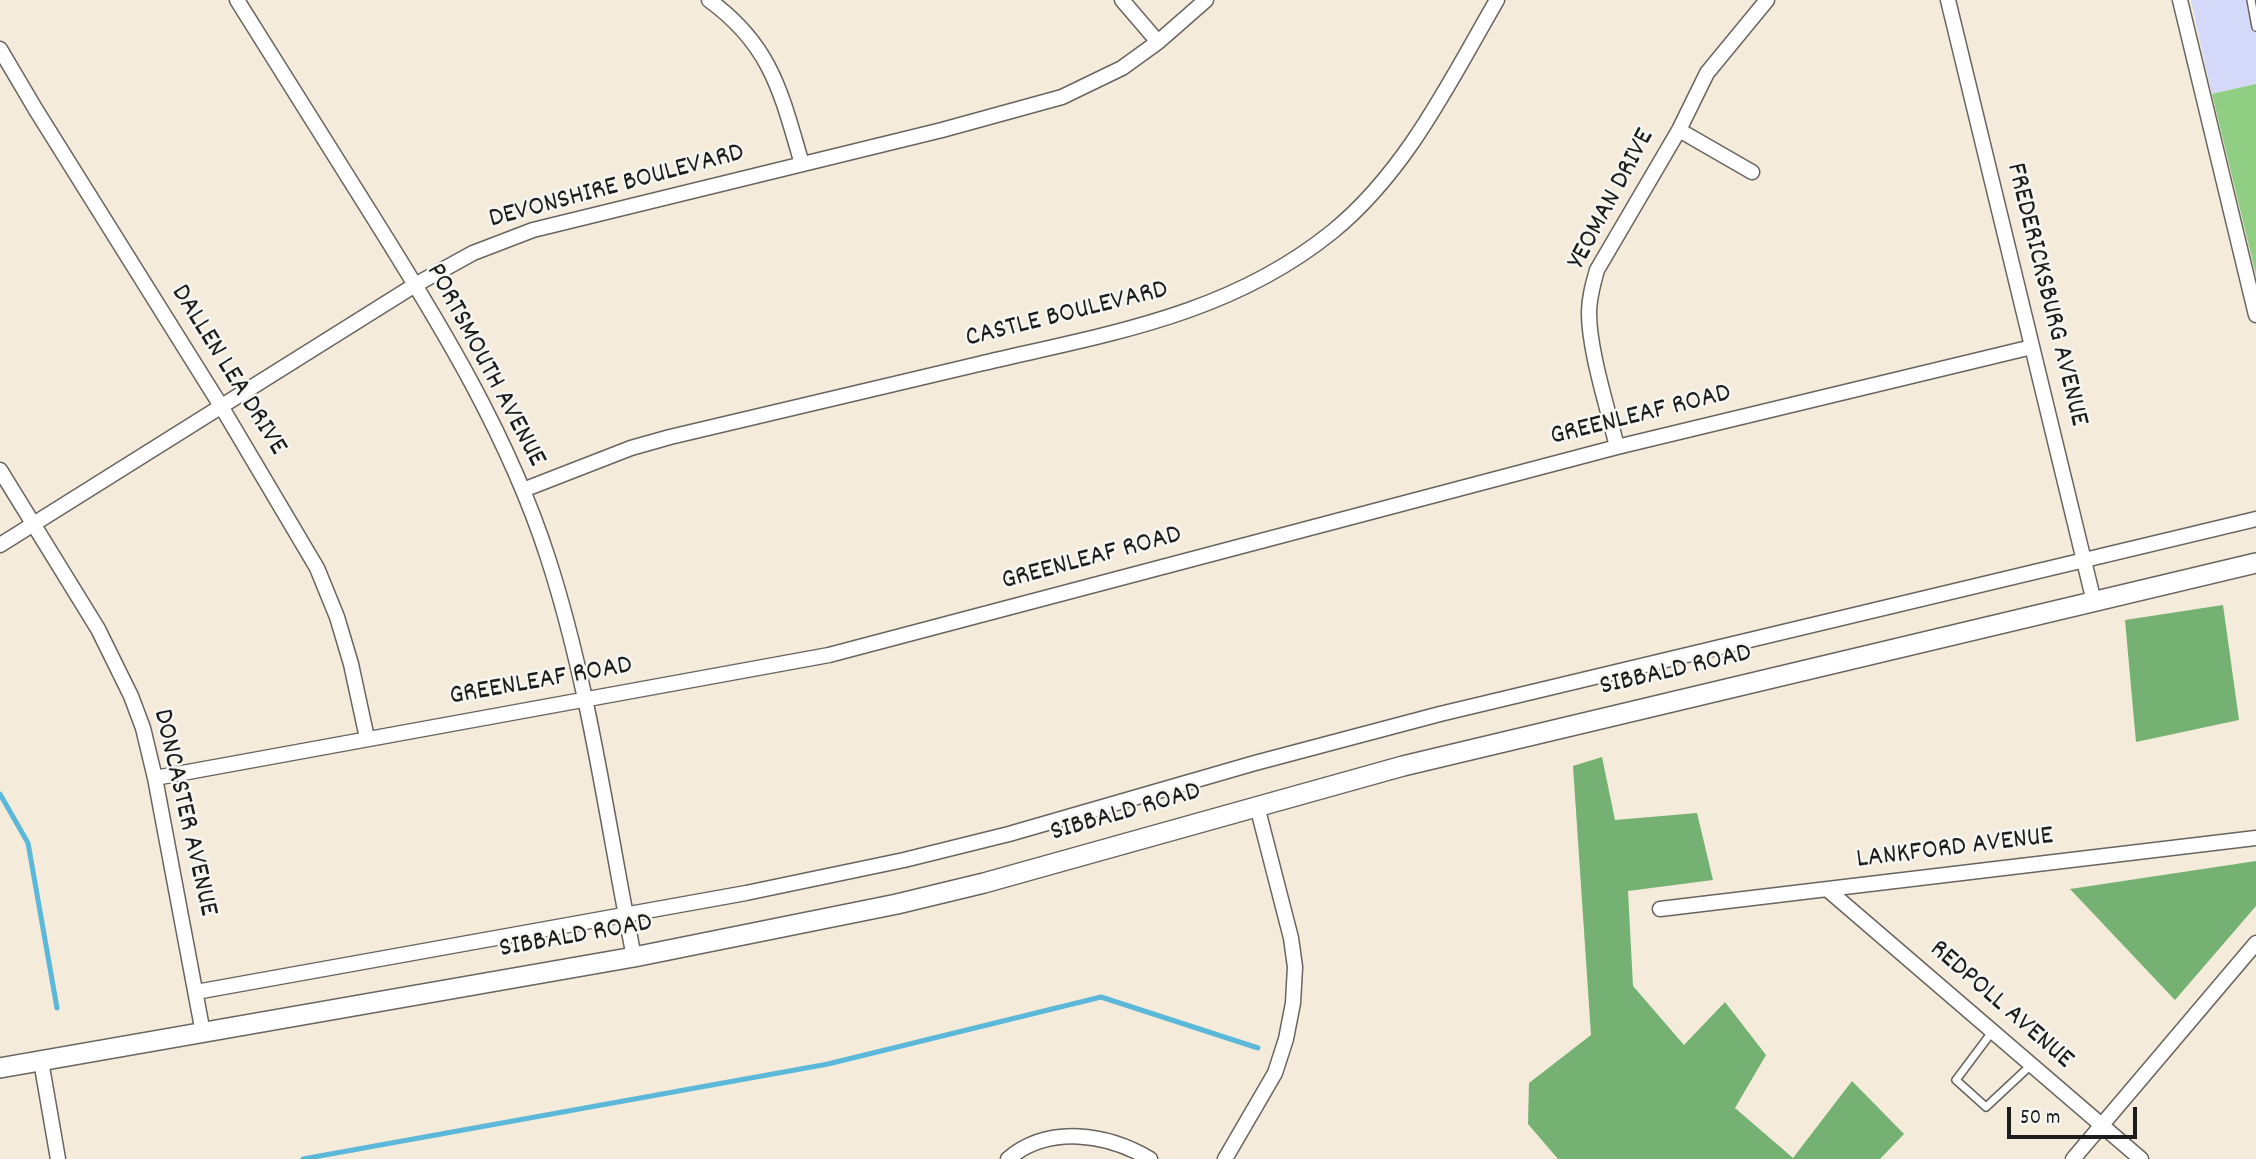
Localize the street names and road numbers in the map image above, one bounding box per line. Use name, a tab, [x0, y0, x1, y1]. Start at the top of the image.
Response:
street label: YEOMAN DRIVE	[1562, 124, 1664, 276]
street label: DEVONSHIRE BOULEVARD	[486, 138, 748, 238]
street label: FREDERICKSBURG AVENUE	[1996, 160, 2094, 430]
street label: PORTSMOUTH AVENUE	[416, 259, 552, 473]
street label: CASTLE BOULEVARD	[962, 275, 1172, 357]
street label: DALLEN LEA DRIVE	[161, 280, 293, 462]
street label: GREENLEAF ROAD	[1547, 378, 1735, 456]
street label: GREENLEAF ROAD	[998, 520, 1186, 600]
street label: SIBBALD ROAD	[1597, 638, 1755, 706]
street label: GREENLEAF ROAD	[447, 650, 635, 716]
street label: DONCASTER AVENUE	[143, 706, 223, 920]
street label: SIBBALD ROAD	[1047, 777, 1205, 851]
street label: LANKFORD AVENUE	[1855, 821, 2055, 879]
street label: SIBBALD ROAD	[497, 908, 655, 968]
street label: REDPOLL AVENUE	[1921, 934, 2079, 1078]

